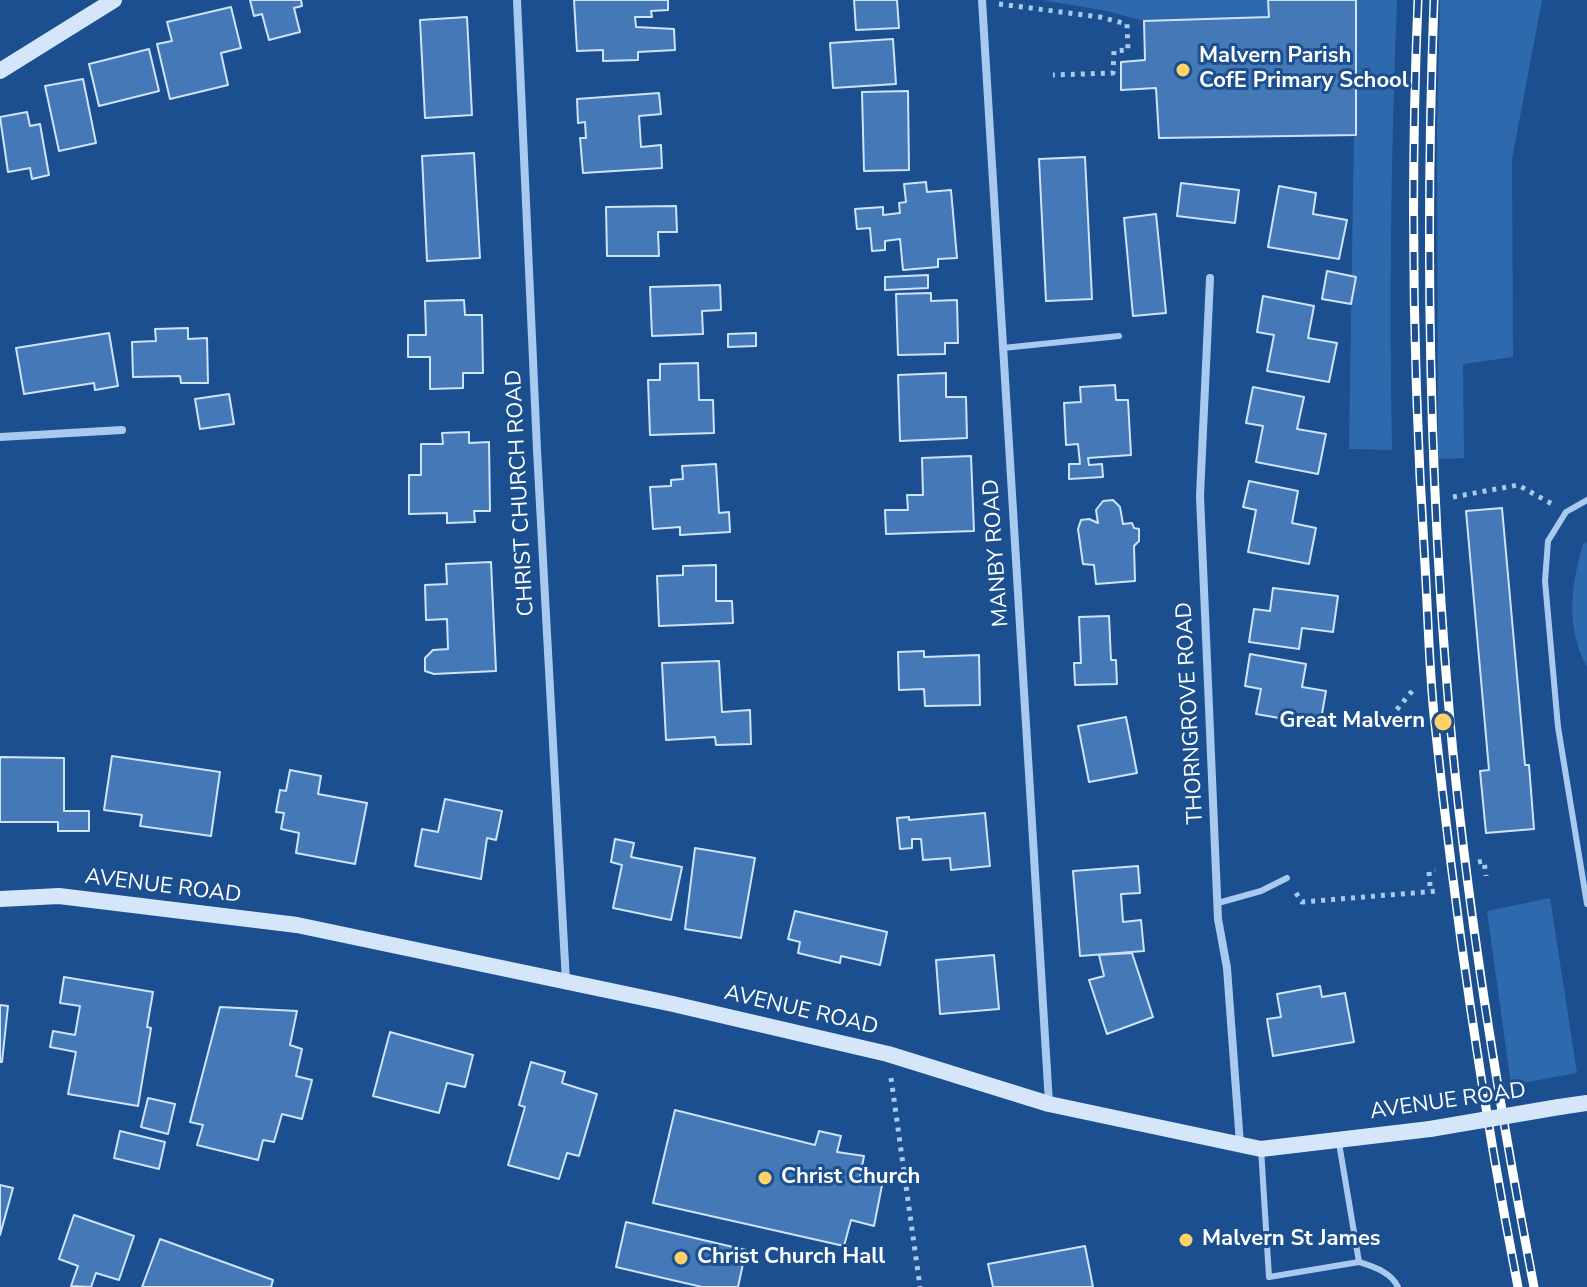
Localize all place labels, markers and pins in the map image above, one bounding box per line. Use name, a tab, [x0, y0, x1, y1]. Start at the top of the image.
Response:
place label: Malvern Parish CofE Primary School	[1199, 44, 1409, 96]
marker: Malvern Parish CofE Primary School	[1174, 61, 1192, 79]
place label: Great Malvern	[1279, 709, 1425, 735]
marker: Great Malvern	[1432, 711, 1454, 733]
place label: Christ Church	[781, 1165, 920, 1191]
marker: Christ Church	[756, 1169, 774, 1187]
place label: Malvern St James	[1202, 1227, 1381, 1253]
marker: Malvern St James	[1177, 1231, 1195, 1249]
place label: Christ Church Hall	[697, 1245, 885, 1271]
marker: Christ Church Hall	[672, 1249, 690, 1267]

